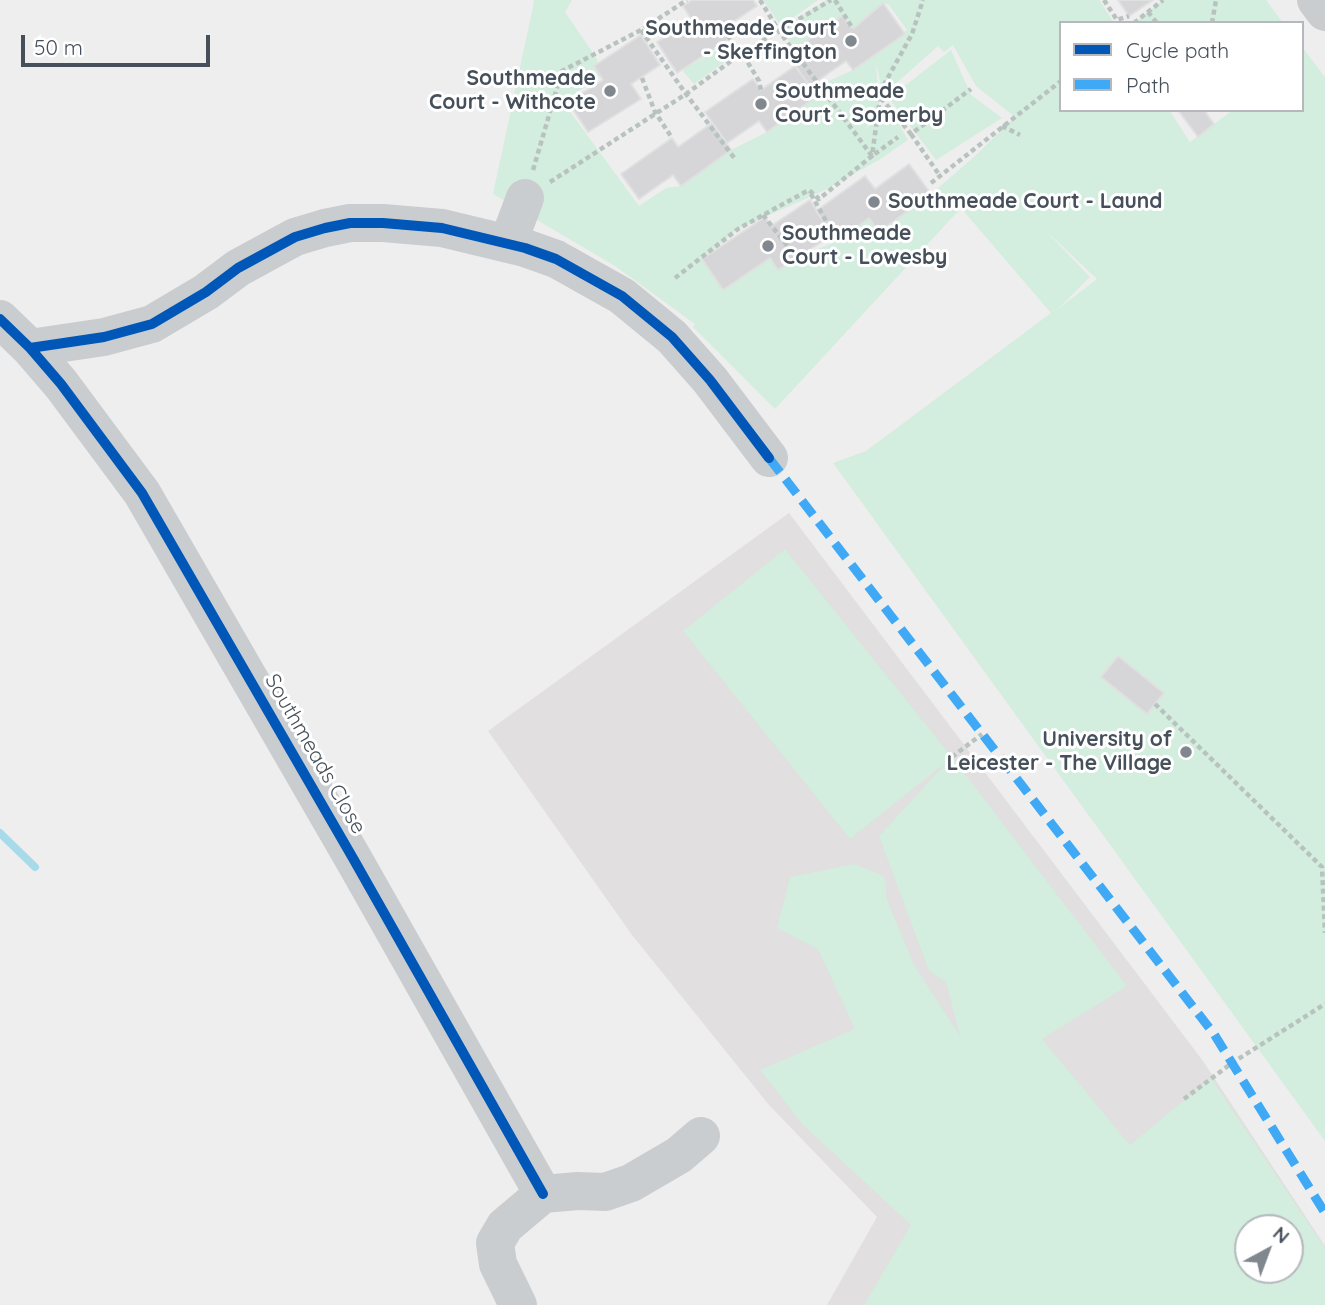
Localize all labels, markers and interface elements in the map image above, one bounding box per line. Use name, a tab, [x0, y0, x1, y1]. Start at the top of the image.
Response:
place label: Southmeade Court - Skeffington	[645, 16, 837, 66]
scale bar	[24, 21, 214, 65]
legend	[1059, 21, 1304, 112]
marker: Southmeade Court - Skeffington	[843, 33, 859, 49]
text: 50 m	[34, 34, 83, 60]
text: Cycle path	[1126, 37, 1229, 63]
place label: Southmeade Court - Withcote	[429, 66, 596, 116]
text: Path	[1126, 72, 1170, 98]
place label: Southmeade Court - Somerby	[775, 79, 943, 129]
marker: Southmeade Court - Withcote	[602, 83, 618, 99]
marker: Southmeade Court - Somerby	[753, 96, 769, 112]
place label: Southmeade Court - Laund	[888, 189, 1163, 215]
marker: Southmeade Court - Laund	[866, 194, 882, 210]
place label: Southmeade Court - Lowesby	[782, 221, 947, 271]
marker: Southmeade Court - Lowesby	[760, 238, 776, 254]
street label: Southmeads Close	[259, 670, 371, 838]
place label: University of Leicester - The Village	[947, 727, 1172, 777]
marker: University of Leicester - The Village	[1178, 744, 1194, 760]
north arrow	[1234, 1214, 1304, 1284]
text: N	[1268, 1221, 1295, 1248]

